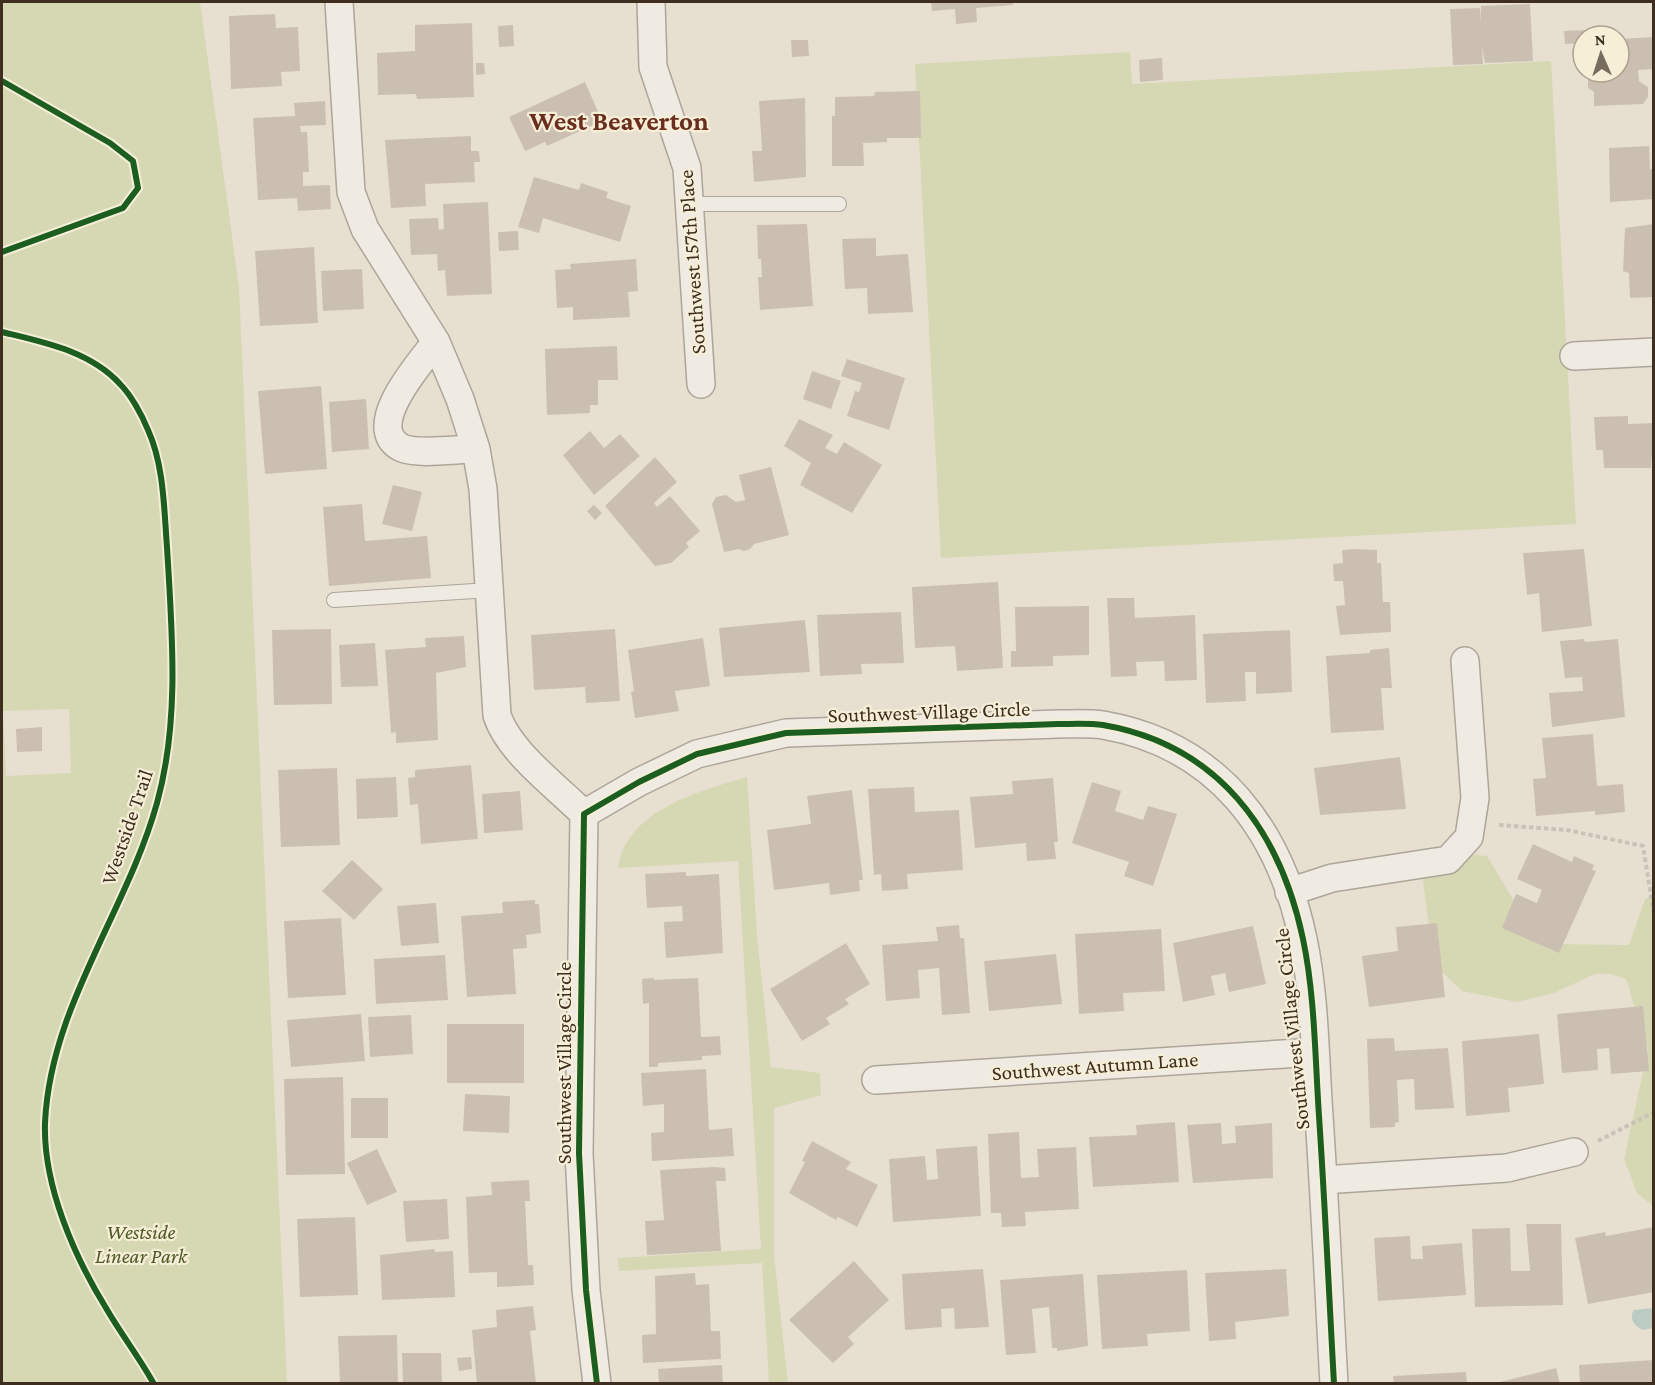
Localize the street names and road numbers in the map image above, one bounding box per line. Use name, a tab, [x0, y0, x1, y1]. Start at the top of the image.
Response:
street label: Southwest 157th Place	[674, 169, 710, 355]
street label: Southwest Village Circle	[827, 696, 1031, 728]
street label: Westside Trail	[96, 766, 158, 888]
street label: Southwest Village Circle	[1269, 927, 1315, 1131]
street label: Southwest Village Circle	[552, 962, 576, 1164]
street label: Southwest Autumn Lane	[991, 1047, 1199, 1085]

